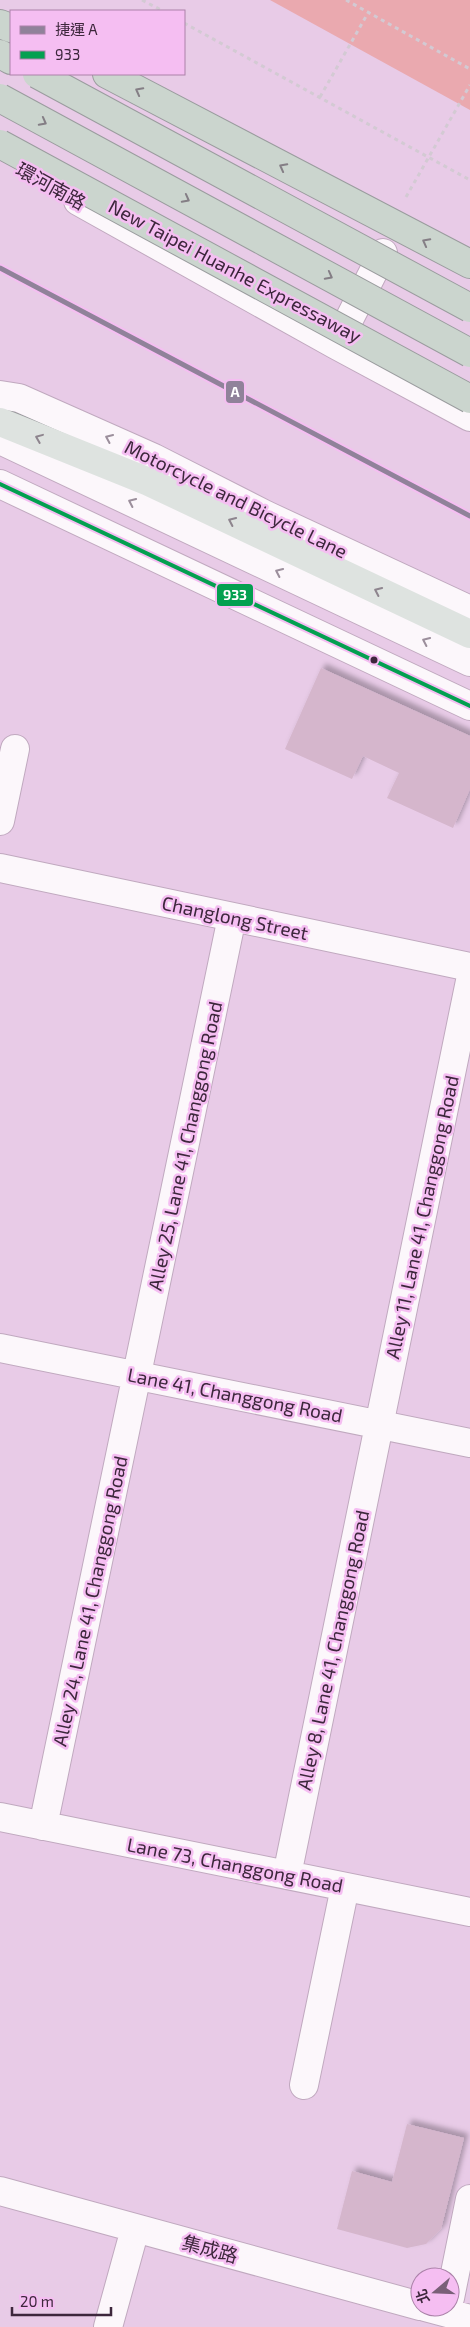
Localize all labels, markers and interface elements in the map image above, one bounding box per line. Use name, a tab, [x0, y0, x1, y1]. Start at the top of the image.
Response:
legend	[10, 10, 185, 75]
text: 捷運 A	[55, 20, 98, 38]
text: 933	[55, 45, 80, 63]
one-way arrow	[135, 87, 144, 97]
one-way arrow	[38, 115, 47, 125]
street label: 環河南路	[12, 157, 90, 214]
one-way arrow	[279, 163, 288, 173]
one-way arrow	[180, 193, 189, 203]
street label: New Taipei Huanhe Expressaway	[105, 194, 365, 347]
one-way arrow	[423, 238, 432, 248]
one-way arrow	[323, 270, 332, 280]
line badge: A	[225, 380, 245, 404]
text: A	[230, 383, 240, 400]
one-way arrow	[35, 434, 44, 444]
one-way arrow	[105, 434, 114, 444]
street label: Motorcycle and Bicycle Lane	[121, 435, 351, 562]
one-way arrow	[128, 498, 137, 509]
one-way arrow	[228, 517, 237, 528]
one-way arrow	[275, 567, 284, 578]
line badge: 933	[216, 583, 254, 607]
text: 933	[223, 586, 247, 603]
one-way arrow	[375, 587, 384, 597]
one-way arrow	[422, 637, 431, 647]
unlabelled marker	[369, 655, 379, 665]
street label: Changlong Street	[160, 891, 310, 944]
street label: Alley 25, Lane 41, Changgong Road	[143, 999, 226, 1293]
street label: Alley 11, Lane 41, Changgong Road	[380, 1073, 463, 1361]
street label: Lane 41, Changgong Road	[126, 1362, 344, 1427]
street label: Alley 24, Lane 41, Changgong Road	[47, 1454, 132, 1748]
street label: Alley 8, Lane 41, Changgong Road	[292, 1508, 373, 1792]
street label: Lane 73, Changgong Road	[125, 1832, 345, 1897]
street label: 集成路	[180, 2230, 241, 2267]
north arrow	[410, 2267, 460, 2317]
scale bar	[12, 2284, 111, 2316]
text: 北	[412, 2287, 433, 2306]
text: 20 m	[20, 2292, 54, 2310]

